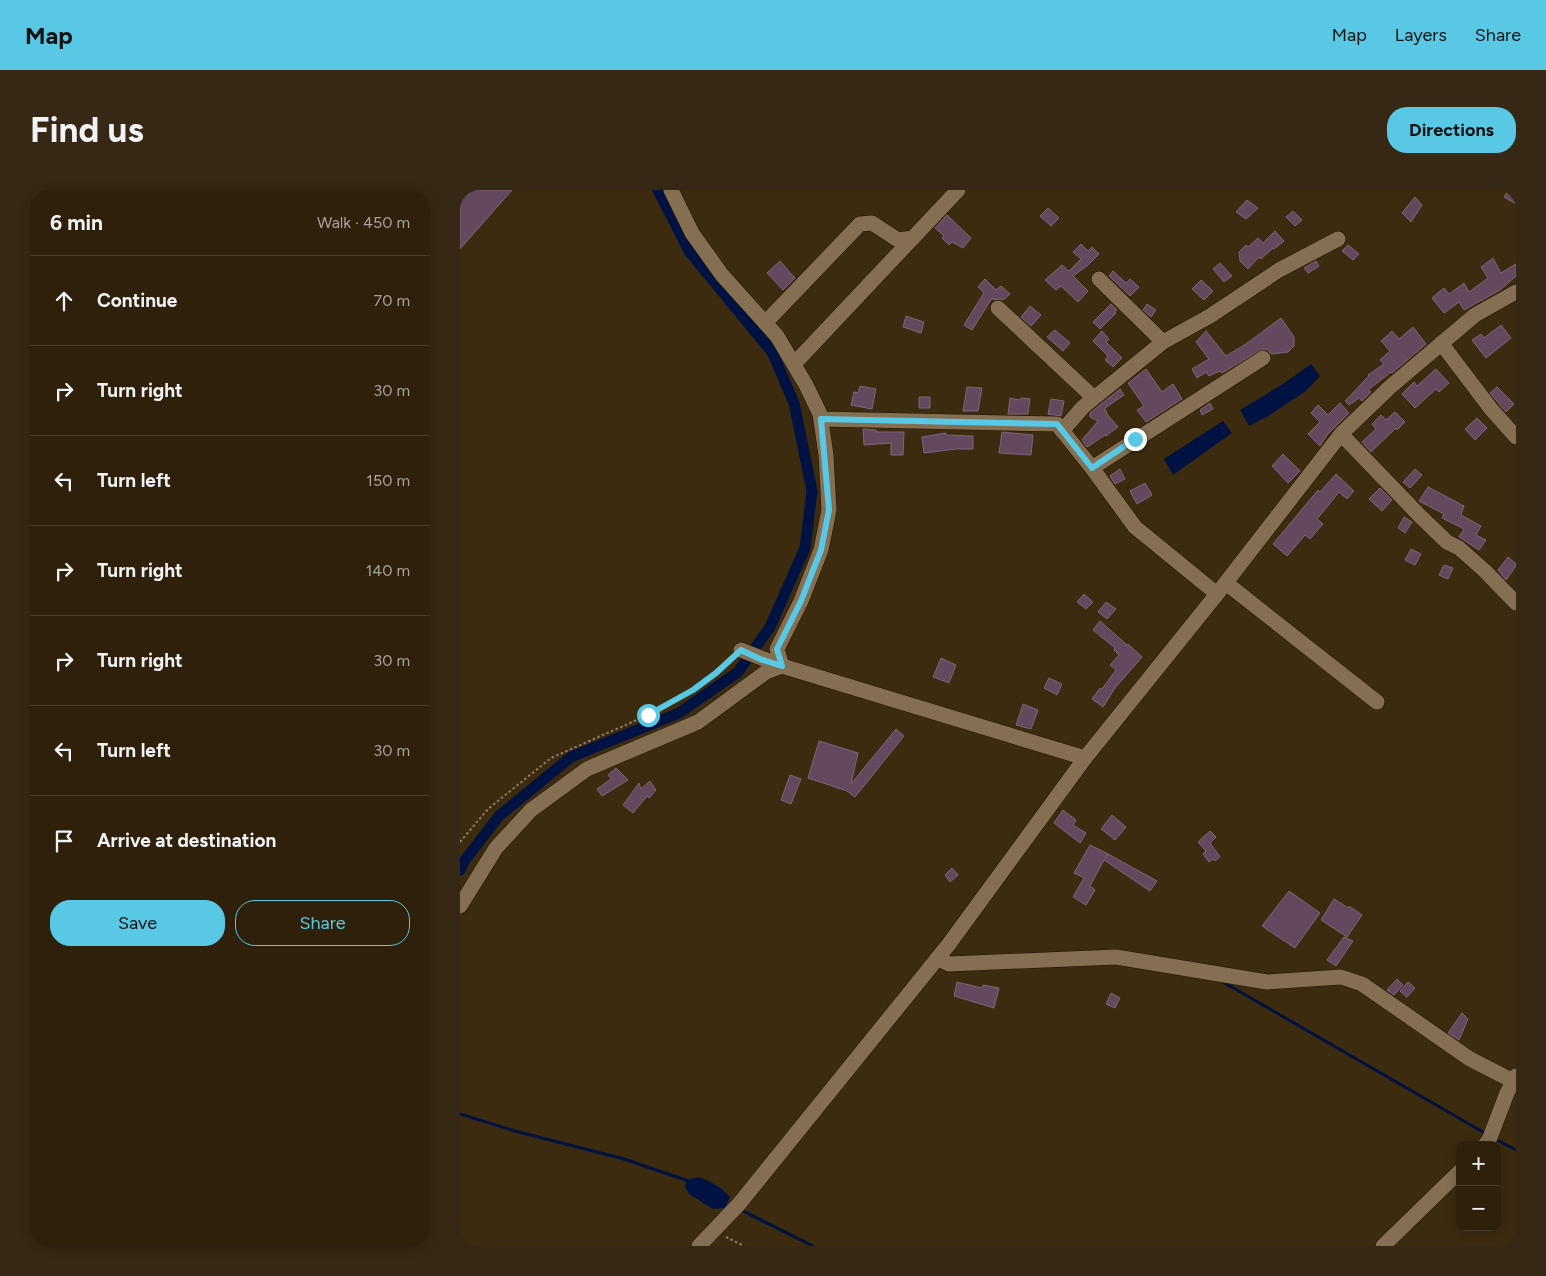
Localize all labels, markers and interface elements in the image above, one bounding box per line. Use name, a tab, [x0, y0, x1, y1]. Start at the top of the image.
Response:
text: Map	[25, 21, 73, 50]
text: Map	[1332, 24, 1367, 46]
text: Layers	[1395, 24, 1447, 46]
text: Share	[1475, 24, 1521, 46]
button: Directions	[1387, 107, 1516, 153]
text: Find us	[30, 109, 144, 151]
text: 6 min	[50, 210, 103, 235]
text: Walk · 450 m	[317, 213, 410, 232]
icon: ahead	[50, 287, 78, 315]
text: Continue	[97, 289, 177, 312]
text: 70 m	[374, 291, 410, 310]
icon: right	[50, 377, 78, 405]
text: Turn right	[97, 379, 183, 402]
text: 30 m	[373, 381, 410, 400]
route end	[1124, 428, 1147, 451]
icon: left	[50, 467, 78, 495]
text: Turn left	[97, 469, 171, 492]
text: 150 m	[366, 471, 410, 490]
icon: right	[50, 557, 78, 585]
text: Turn right	[97, 559, 183, 582]
text: 140 m	[366, 561, 410, 580]
icon: right	[50, 647, 78, 675]
text: Turn right	[97, 649, 183, 672]
text: 30 m	[373, 651, 410, 670]
route start	[637, 704, 660, 727]
icon: left	[50, 737, 78, 765]
text: Turn left	[97, 739, 171, 762]
text: 30 m	[373, 741, 410, 760]
icon: arrive	[50, 827, 78, 855]
text: Arrive at destination	[97, 829, 276, 852]
button: Save	[50, 900, 225, 946]
button: Share	[235, 900, 410, 946]
map controls	[1456, 1141, 1501, 1231]
button: +	[1456, 1141, 1501, 1186]
button: −	[1456, 1186, 1501, 1231]

